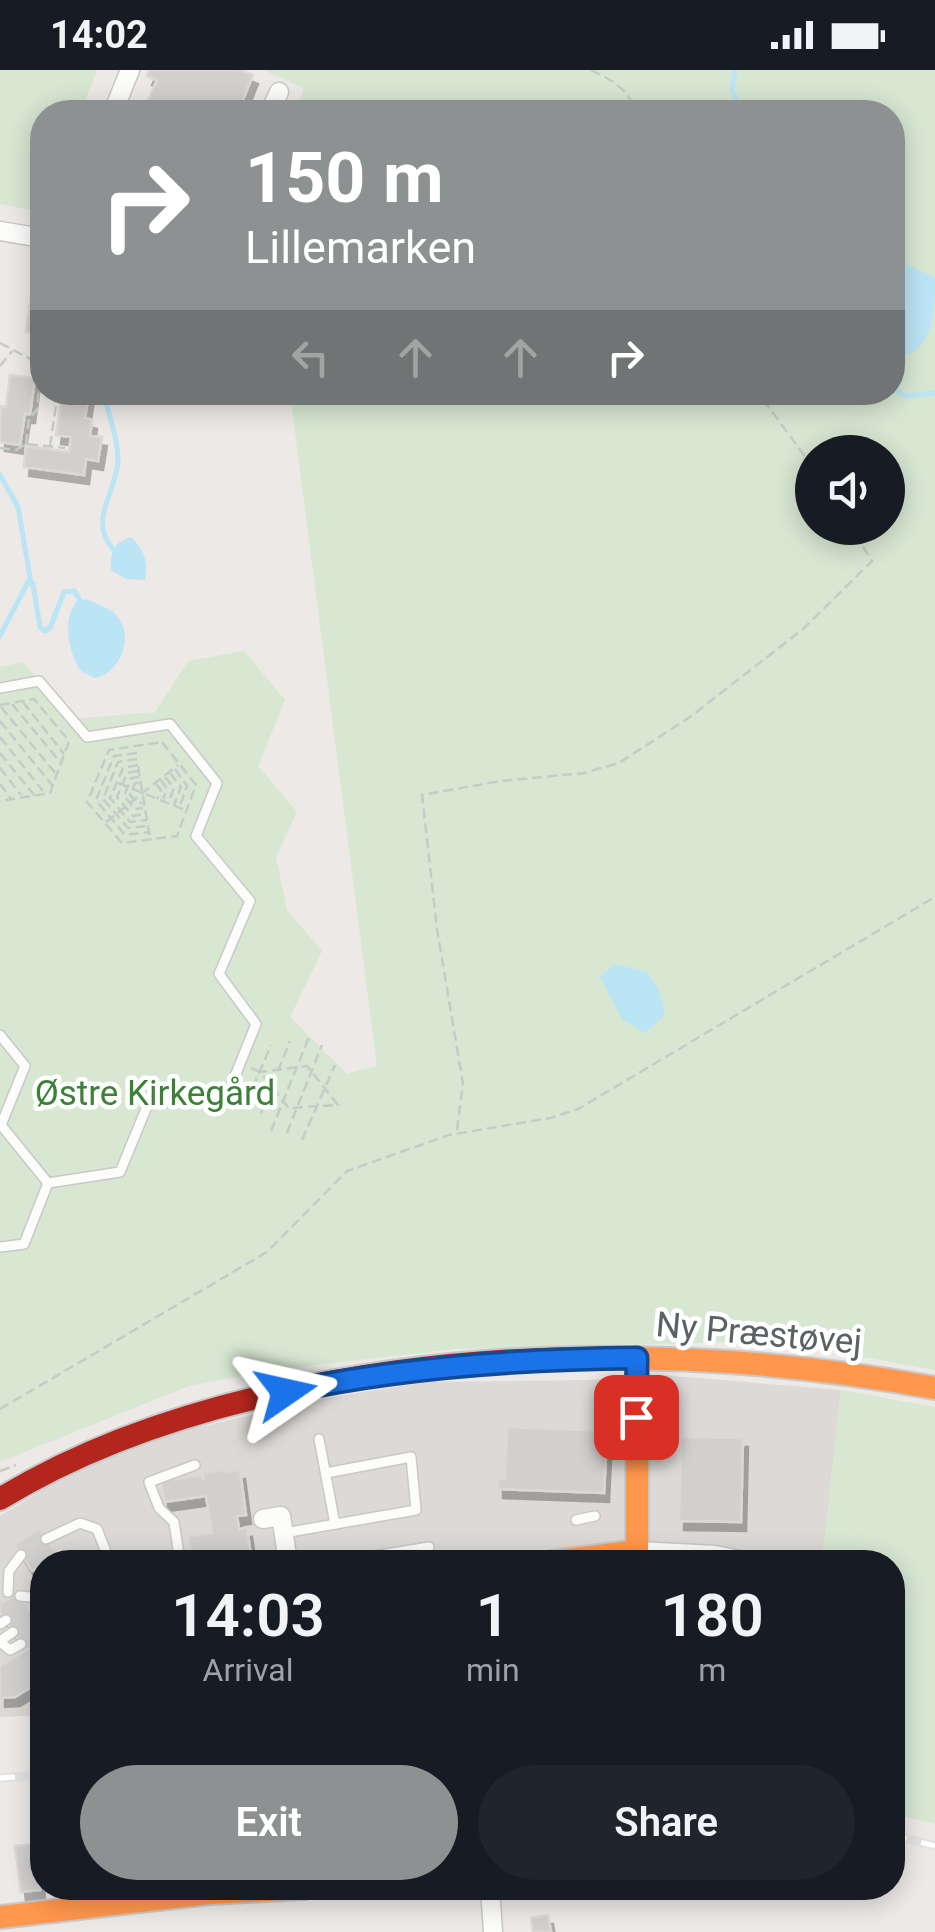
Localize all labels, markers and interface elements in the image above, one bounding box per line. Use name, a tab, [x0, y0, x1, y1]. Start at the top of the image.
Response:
text: 14:02	[50, 13, 148, 57]
text: 150 m	[245, 137, 444, 219]
icon: right	[80, 140, 210, 270]
text: Lillemarken	[245, 221, 476, 274]
icon: left	[283, 330, 338, 385]
icon: ahead	[388, 330, 443, 385]
icon: ahead	[493, 330, 548, 385]
icon: right	[598, 330, 653, 385]
map controls	[795, 435, 905, 545]
button: sound	[795, 435, 905, 545]
park label: Østre Kirkegård	[35, 1073, 275, 1114]
street label: Ny Præstøvej	[654, 1304, 864, 1363]
position arrow	[234, 1340, 338, 1444]
pin	[594, 1375, 679, 1460]
icon: arrive	[609, 1390, 664, 1445]
text: 14:03	[171, 1580, 325, 1651]
text: 1	[476, 1580, 510, 1651]
text: 180	[661, 1580, 764, 1651]
text: Arrival	[203, 1651, 293, 1689]
text: min	[466, 1651, 520, 1689]
text: m	[698, 1651, 726, 1689]
button: Exit	[80, 1765, 458, 1880]
button: Share	[478, 1765, 855, 1880]

